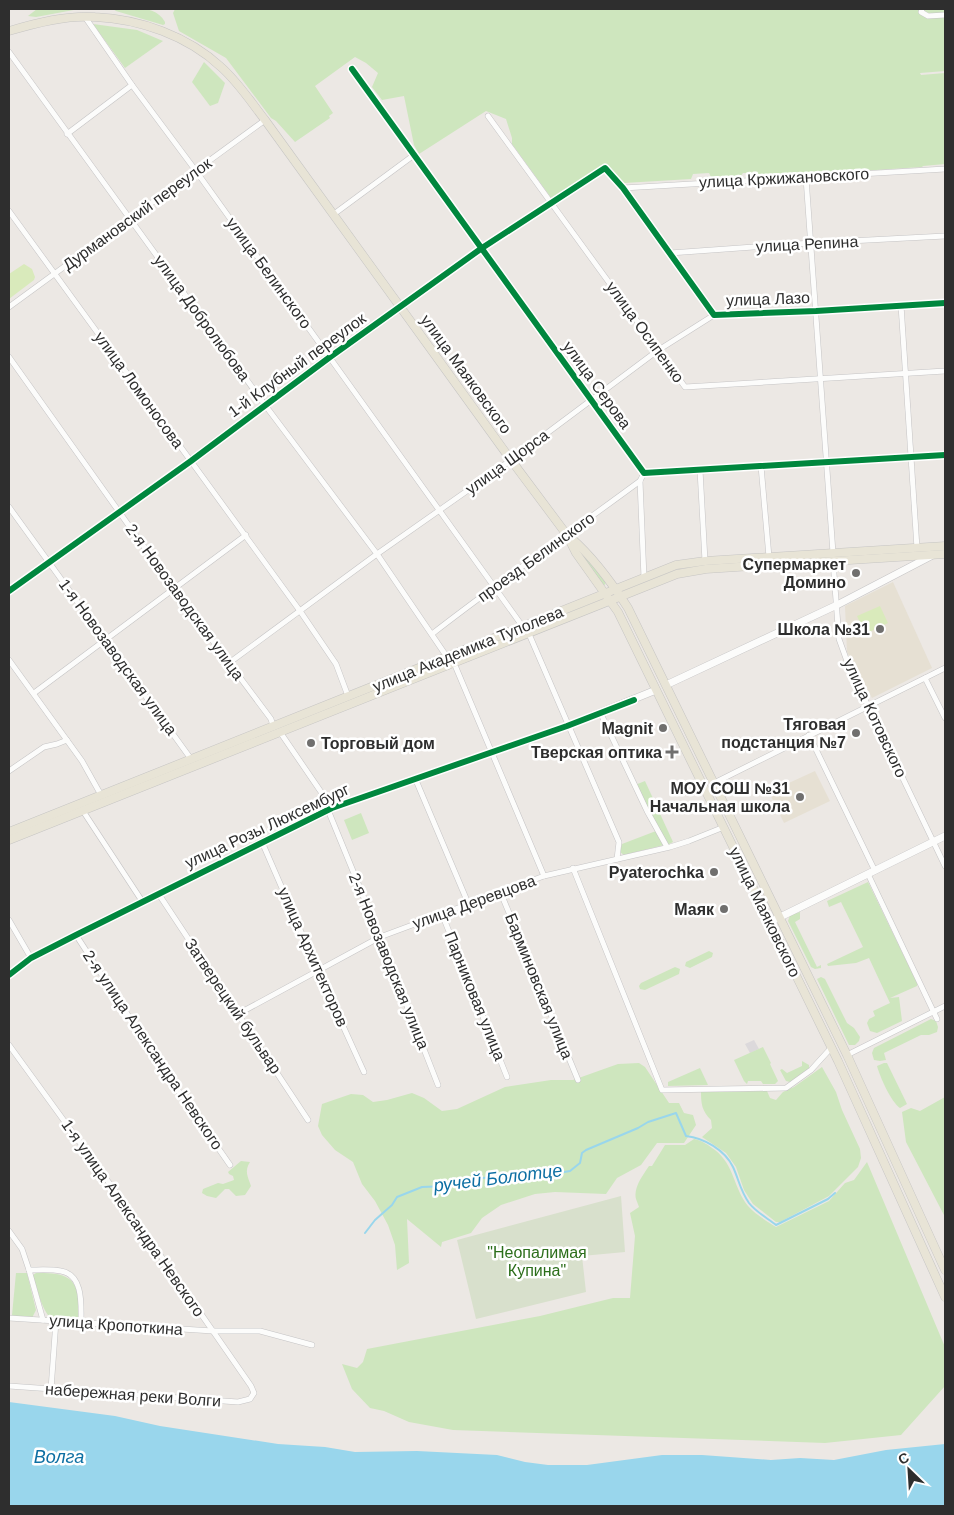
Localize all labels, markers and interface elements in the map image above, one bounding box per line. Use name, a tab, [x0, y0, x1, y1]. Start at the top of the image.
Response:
street label: Дурмановский переулок	[59, 154, 215, 274]
street label: улица Кржижановского	[698, 165, 870, 191]
street label: улица Белинского	[223, 214, 315, 332]
street label: улица Репина	[755, 233, 859, 255]
street label: улица Добролюбова	[151, 252, 253, 384]
street label: улица Осипенко	[603, 278, 687, 386]
street label: улица Лазо	[726, 289, 810, 309]
street label: 1-й Клубный переулок	[225, 309, 370, 421]
street label: улица Маяковского	[417, 311, 515, 437]
street label: улица Ломоносова	[91, 328, 187, 452]
street label: улица Серова	[560, 338, 634, 432]
street label: улица Щорса	[462, 426, 552, 498]
street label: проезд Белинского	[474, 509, 598, 605]
street label: 2-я Новозаводская улица	[123, 521, 247, 683]
place label: Супермаркет Домино	[743, 556, 846, 591]
marker: Супермаркет Домино	[850, 567, 862, 579]
street label: 1-я Новозаводская улица	[56, 576, 180, 738]
street label: улица Академика Туполева	[370, 603, 566, 695]
place label: Школа №31	[778, 621, 870, 638]
marker: Школа №31	[874, 623, 886, 635]
street label: улица Котовского	[840, 656, 910, 780]
place label: Тяговая подстанция №7	[721, 716, 846, 751]
place label: Magnit	[601, 720, 654, 737]
marker: Magnit	[657, 722, 669, 734]
marker: Тяговая подстанция №7	[850, 727, 862, 739]
place label: Торговый дом	[321, 735, 435, 752]
marker: Торговый дом	[305, 737, 317, 749]
place label: Тверская оптика	[531, 744, 662, 761]
marker: Тверская оптика	[666, 746, 678, 758]
street label: улица Розы Люксембург	[182, 780, 352, 872]
place label: МОУ СОШ №31 Начальная школа	[650, 780, 790, 815]
marker: МОУ СОШ №31 Начальная школа	[794, 791, 806, 803]
street label: улица Маяковского	[726, 844, 804, 980]
place label: Pyaterochka	[609, 864, 704, 881]
marker: Pyaterochka	[708, 866, 720, 878]
street label: 2-я Новозаводская улица	[346, 870, 432, 1052]
street label: улица Деревцова	[410, 872, 538, 932]
street label: улица Архитекторов	[275, 885, 351, 1029]
place label: Маяк	[674, 901, 715, 918]
marker: Маяк	[718, 903, 730, 915]
street label: Барминовская улица	[502, 911, 576, 1061]
street label: Парниковая улица	[441, 929, 509, 1063]
street label: Затверецкий бульвар	[181, 935, 285, 1077]
street label: 2-я улица Александра Невского	[80, 947, 226, 1153]
street label: 1-я улица Александра Невского	[58, 1116, 208, 1320]
water label: ручей Болотце	[431, 1160, 564, 1196]
park label: "Неопалимая Купина"	[487, 1244, 587, 1279]
street label: улица Кропоткина	[49, 1312, 183, 1338]
street label: набережная реки Волги	[44, 1380, 222, 1410]
north arrow	[884, 1445, 934, 1495]
water label: Волга	[34, 1447, 84, 1467]
text: С	[896, 1449, 911, 1468]

